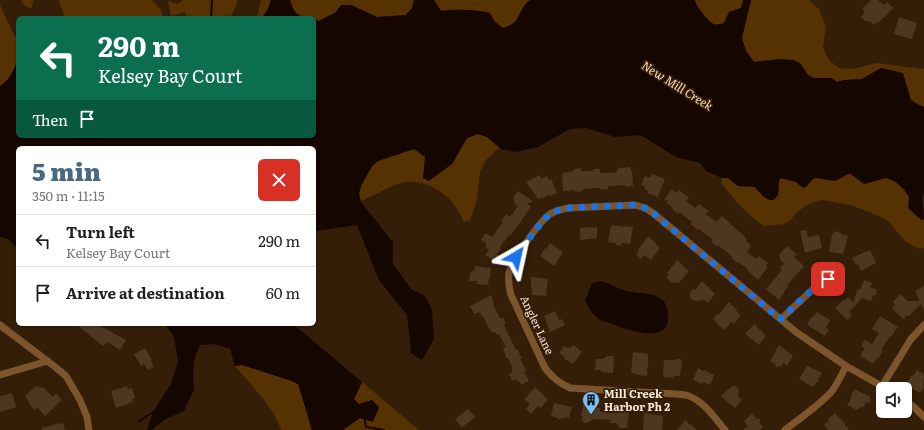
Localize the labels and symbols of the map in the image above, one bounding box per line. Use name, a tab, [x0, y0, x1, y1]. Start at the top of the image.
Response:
water label: New Mill Creek	[638, 56, 717, 115]
position arrow	[495, 236, 537, 278]
pin	[811, 262, 845, 296]
street label: Angler Lane	[517, 292, 559, 357]
place label: Mill Creek Harbor Ph 2	[604, 385, 670, 414]
building icon: Mill Creek Harbor Ph 2	[581, 390, 601, 415]

